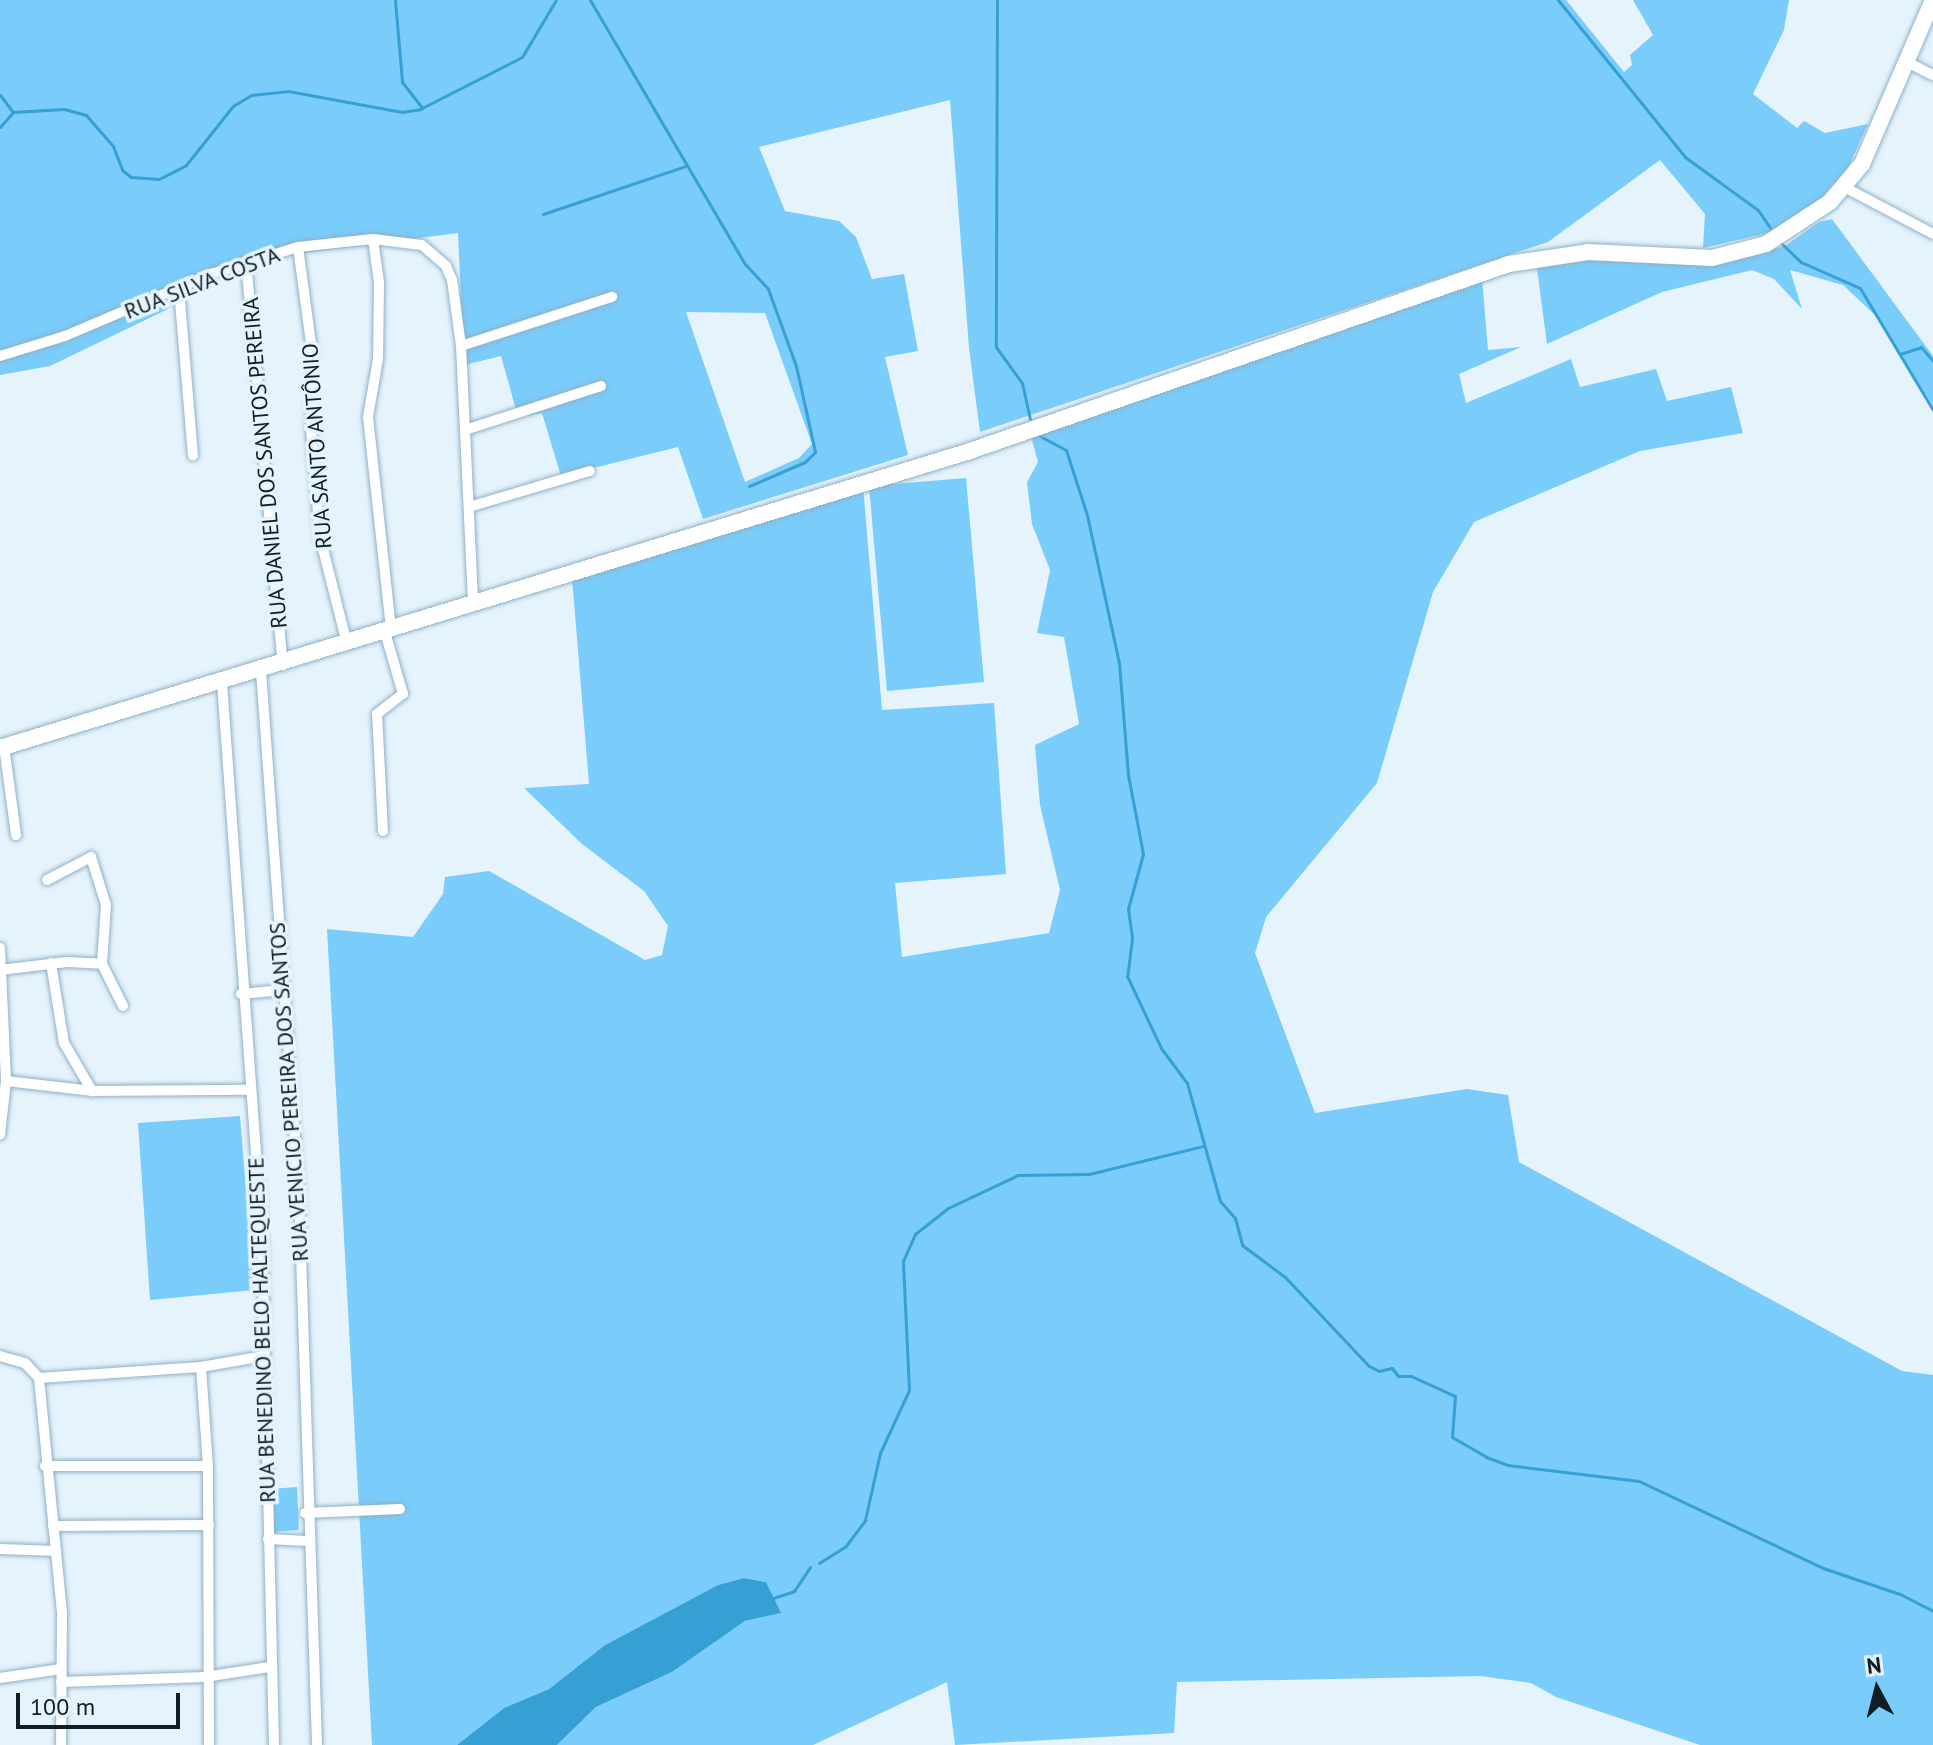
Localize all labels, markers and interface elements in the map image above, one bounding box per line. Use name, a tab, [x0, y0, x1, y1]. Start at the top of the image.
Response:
street label: RUA SILVA COSTA	[120, 241, 284, 325]
street label: RUA DANIEL DOS SANTOS PEREIRA	[237, 295, 293, 631]
street label: RUA SANTO ANTÔNIO	[297, 341, 337, 551]
street label: RUA VENICIO PEREIRA DOS SANTOS	[264, 920, 314, 1264]
street label: RUA BENEDINO BELO HALTEQUESTE	[243, 1156, 281, 1504]
north arrow	[1837, 1649, 1917, 1729]
text: N	[1865, 1650, 1883, 1680]
scale bar	[20, 1677, 184, 1727]
text: 100 m	[30, 1691, 95, 1722]

